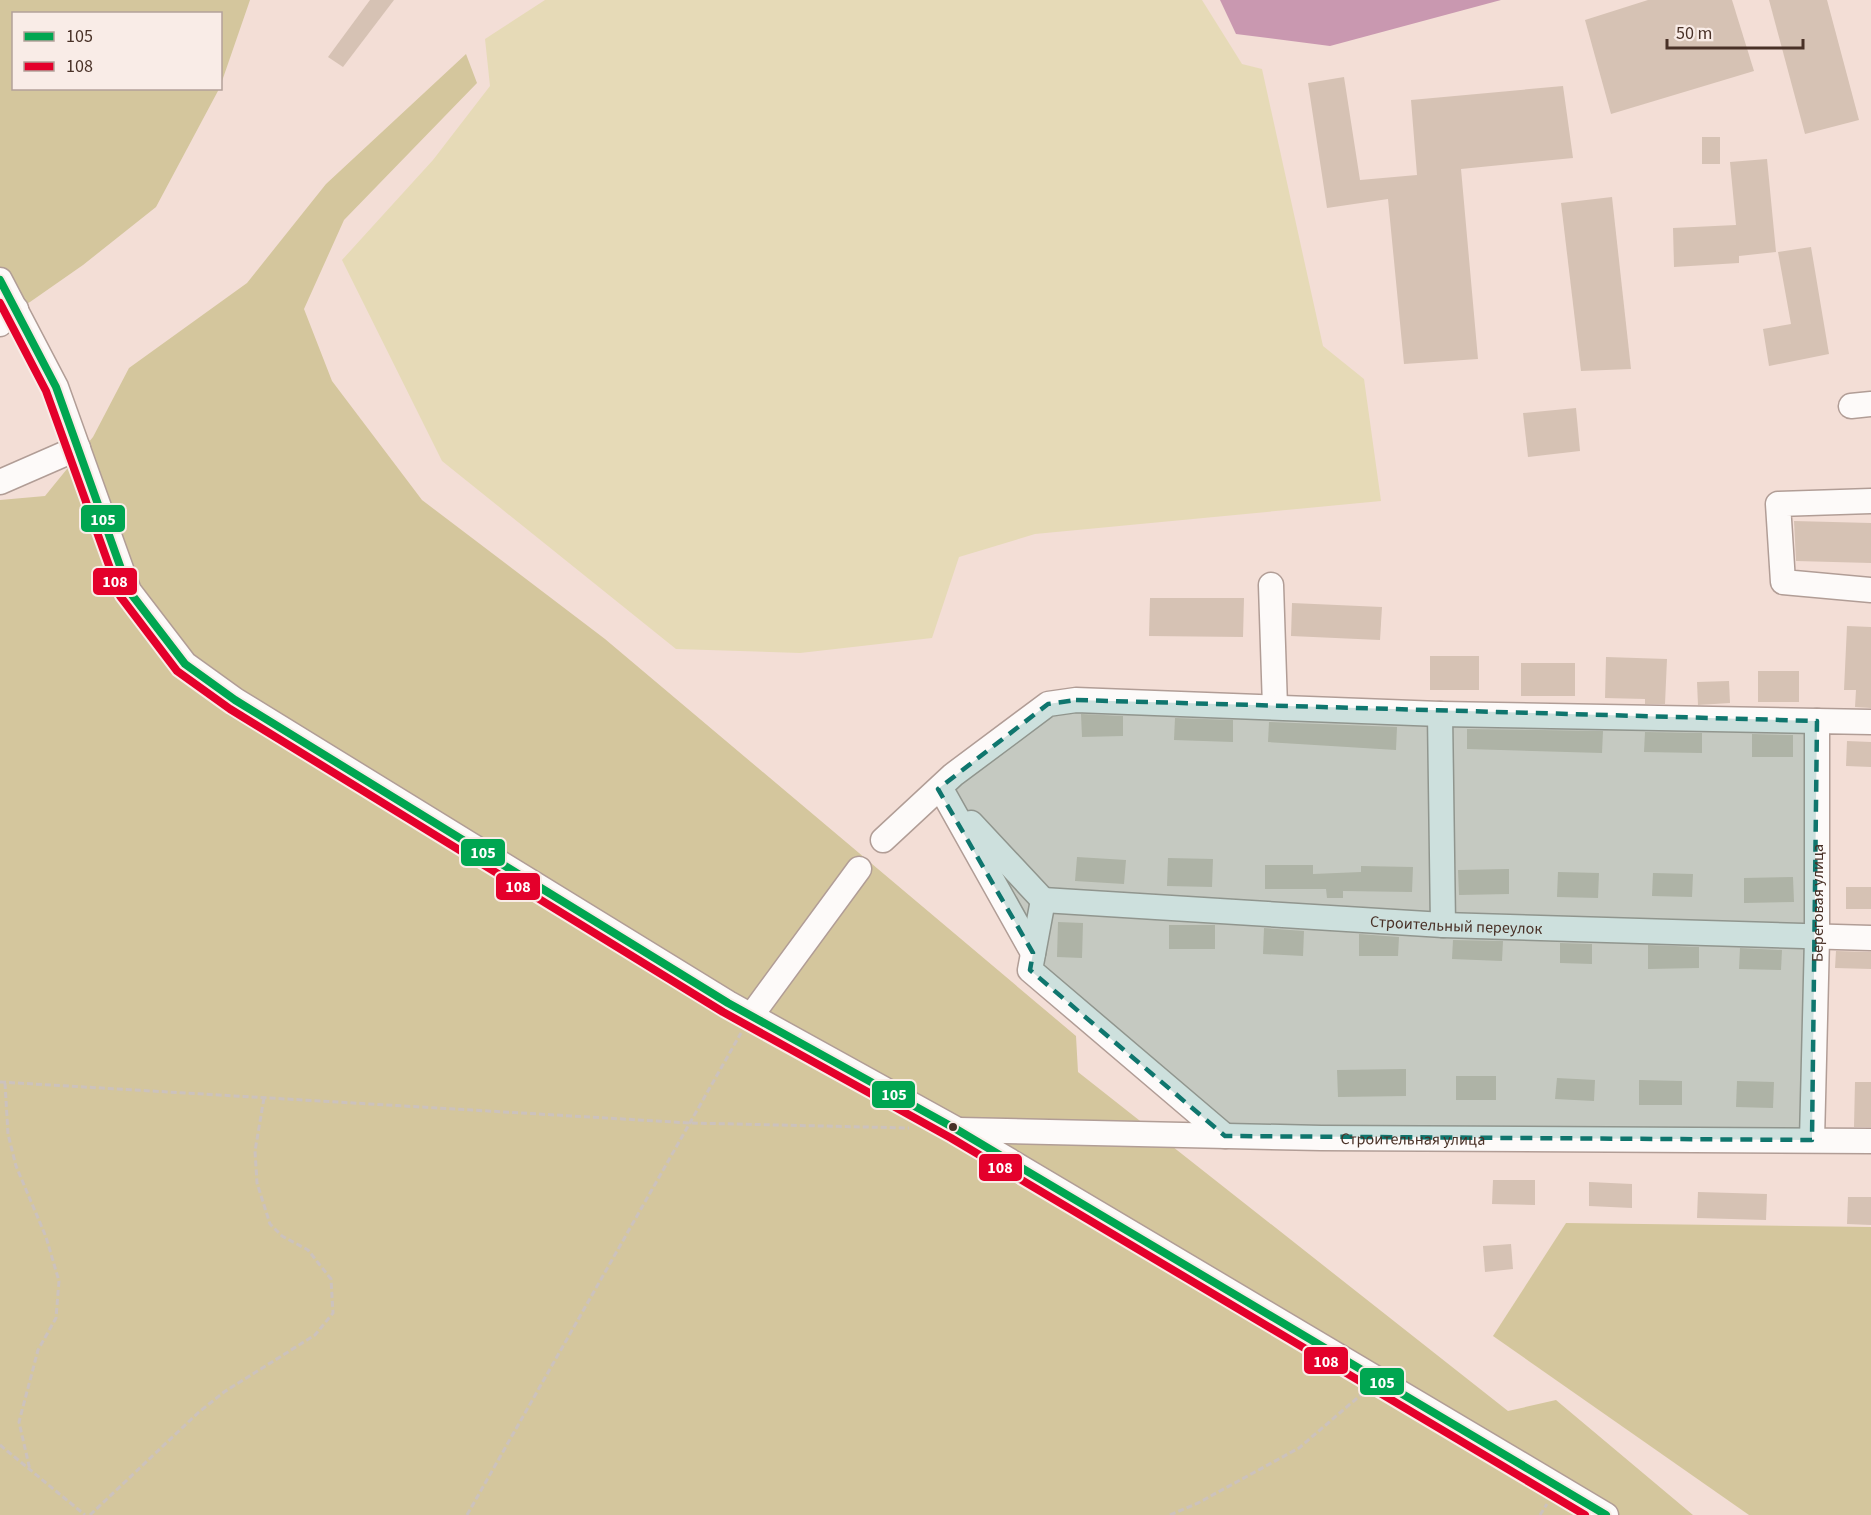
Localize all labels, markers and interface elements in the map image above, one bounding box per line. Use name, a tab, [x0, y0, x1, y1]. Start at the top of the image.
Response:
legend	[12, 12, 222, 90]
scale bar	[1667, 12, 1804, 50]
text: 50 m	[1676, 21, 1712, 46]
text: 105	[66, 24, 93, 49]
text: 108	[66, 54, 93, 79]
line badge: 105	[80, 504, 126, 533]
text: 105	[90, 509, 116, 531]
line badge: 108	[92, 567, 138, 596]
text: 108	[102, 571, 128, 593]
line badge: 105	[460, 838, 506, 867]
text: 105	[470, 842, 496, 864]
street label: Береговая улица	[1806, 844, 1829, 962]
line badge: 108	[495, 872, 541, 901]
text: 108	[505, 876, 531, 898]
street label: Строительный переулок	[1369, 910, 1543, 940]
line badge: 105	[871, 1080, 916, 1109]
text: 105	[881, 1084, 907, 1106]
unlabelled marker	[947, 1121, 959, 1133]
street label: Строительная улица	[1341, 1128, 1485, 1151]
line badge: 108	[978, 1153, 1023, 1182]
text: 108	[987, 1157, 1013, 1179]
line badge: 108	[1303, 1346, 1349, 1375]
text: 108	[1313, 1351, 1339, 1373]
line badge: 105	[1359, 1367, 1405, 1396]
text: 105	[1369, 1372, 1395, 1394]

